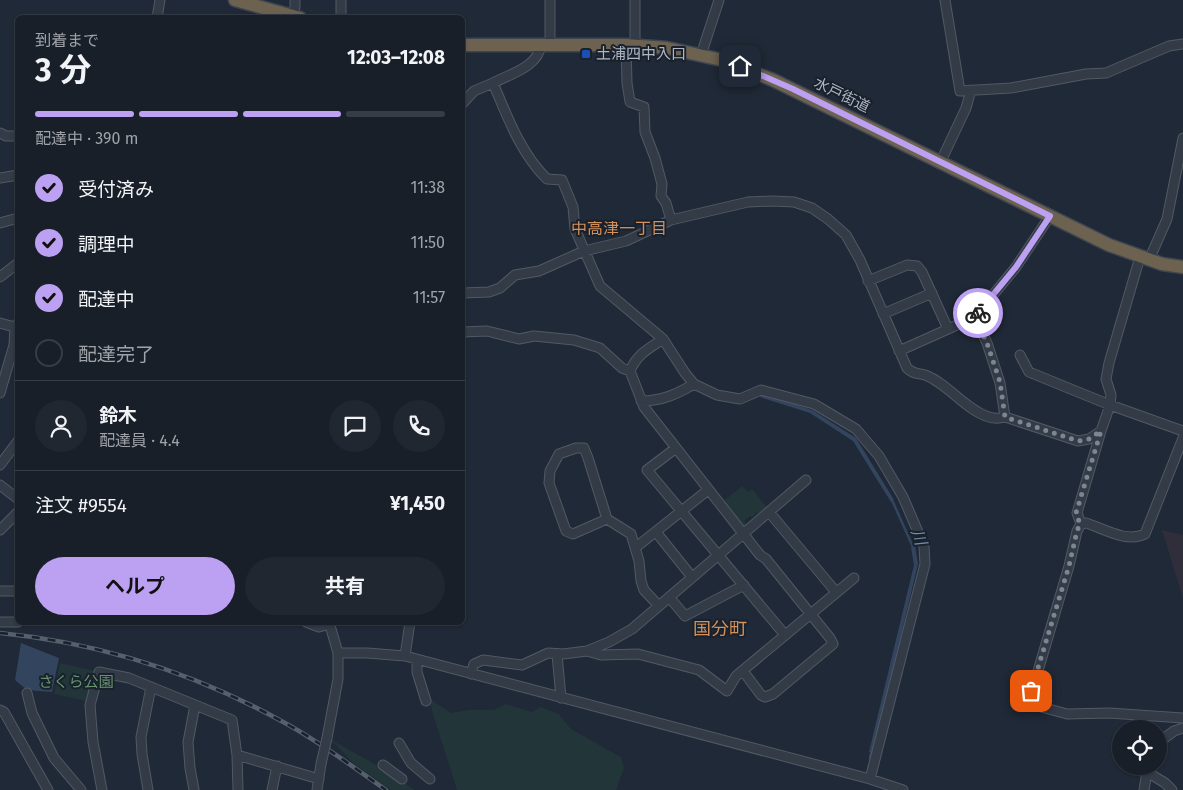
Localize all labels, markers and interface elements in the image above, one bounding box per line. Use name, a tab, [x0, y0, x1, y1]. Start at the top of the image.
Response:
text: 到着まで	[35, 31, 99, 50]
place label: 土浦四中入口	[596, 45, 686, 63]
pin	[719, 45, 761, 87]
text: 12:03–12:08	[347, 46, 445, 69]
marker: 土浦四中入口	[580, 48, 592, 60]
text: 3 分	[35, 51, 91, 89]
icon: home	[726, 52, 754, 80]
street label: 水戸街道	[811, 74, 873, 116]
text: 配達中 · 390 m	[35, 129, 138, 148]
icon: check	[35, 174, 63, 202]
text: 受付済み	[78, 178, 154, 201]
text: 11:38	[411, 178, 445, 197]
district label: 中高津一丁目	[571, 219, 667, 238]
icon: check	[35, 229, 63, 257]
text: 調理中	[78, 233, 135, 256]
text: 11:50	[411, 233, 445, 252]
icon: check	[35, 284, 63, 312]
text: 配達中	[78, 288, 135, 311]
text: 11:57	[413, 288, 445, 307]
courier	[953, 288, 1003, 338]
icon: bike	[964, 299, 992, 327]
text: 配達完了	[78, 343, 154, 366]
button: person	[35, 400, 87, 452]
button: chat	[329, 400, 381, 452]
button: phone	[393, 400, 445, 452]
text: 鈴木	[99, 404, 137, 427]
text: 配達員 · 4.4	[99, 431, 180, 450]
text: ¥1,450	[390, 492, 445, 515]
text: 注文 #9554	[35, 494, 127, 517]
water label: 川	[907, 526, 931, 550]
button: ヘルプ	[35, 557, 235, 615]
button: 共有	[245, 557, 445, 615]
district label: 国分町	[693, 618, 747, 640]
pin	[1010, 670, 1052, 712]
park label: さくら公園	[38, 673, 114, 691]
icon: bag	[1017, 677, 1045, 705]
map controls	[1112, 720, 1167, 775]
button: locate	[1112, 720, 1167, 775]

